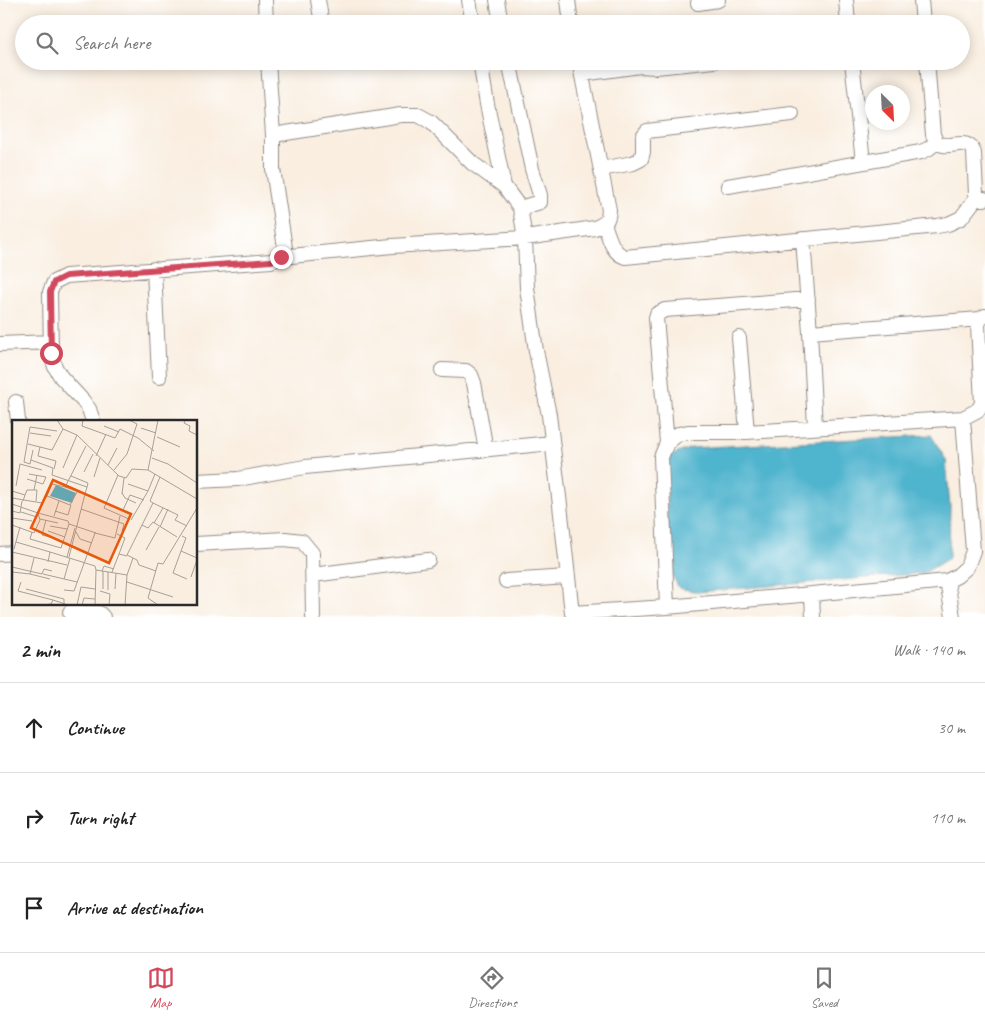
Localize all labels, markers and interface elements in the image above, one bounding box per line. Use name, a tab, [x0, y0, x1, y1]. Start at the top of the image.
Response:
search box	[15, 15, 970, 70]
icon: search	[33, 29, 61, 57]
text: Search here	[73, 31, 150, 55]
north arrow	[865, 85, 910, 130]
route end	[270, 246, 293, 269]
route start	[40, 342, 63, 365]
inset map	[12, 420, 198, 604]
text: 2 min	[20, 637, 60, 663]
text: Walk · 140 m	[893, 640, 965, 660]
icon: ahead	[20, 714, 48, 742]
text: Continue	[67, 716, 124, 740]
text: 30 m	[938, 718, 965, 738]
icon: right	[20, 804, 48, 832]
text: Turn right	[67, 806, 134, 830]
text: 110 m	[931, 808, 965, 828]
icon: arrive	[20, 894, 48, 922]
text: Arrive at destination	[67, 896, 203, 920]
tab: Map	[147, 964, 175, 1011]
tab: Directions	[468, 964, 517, 1011]
tab: Saved	[810, 964, 838, 1011]

